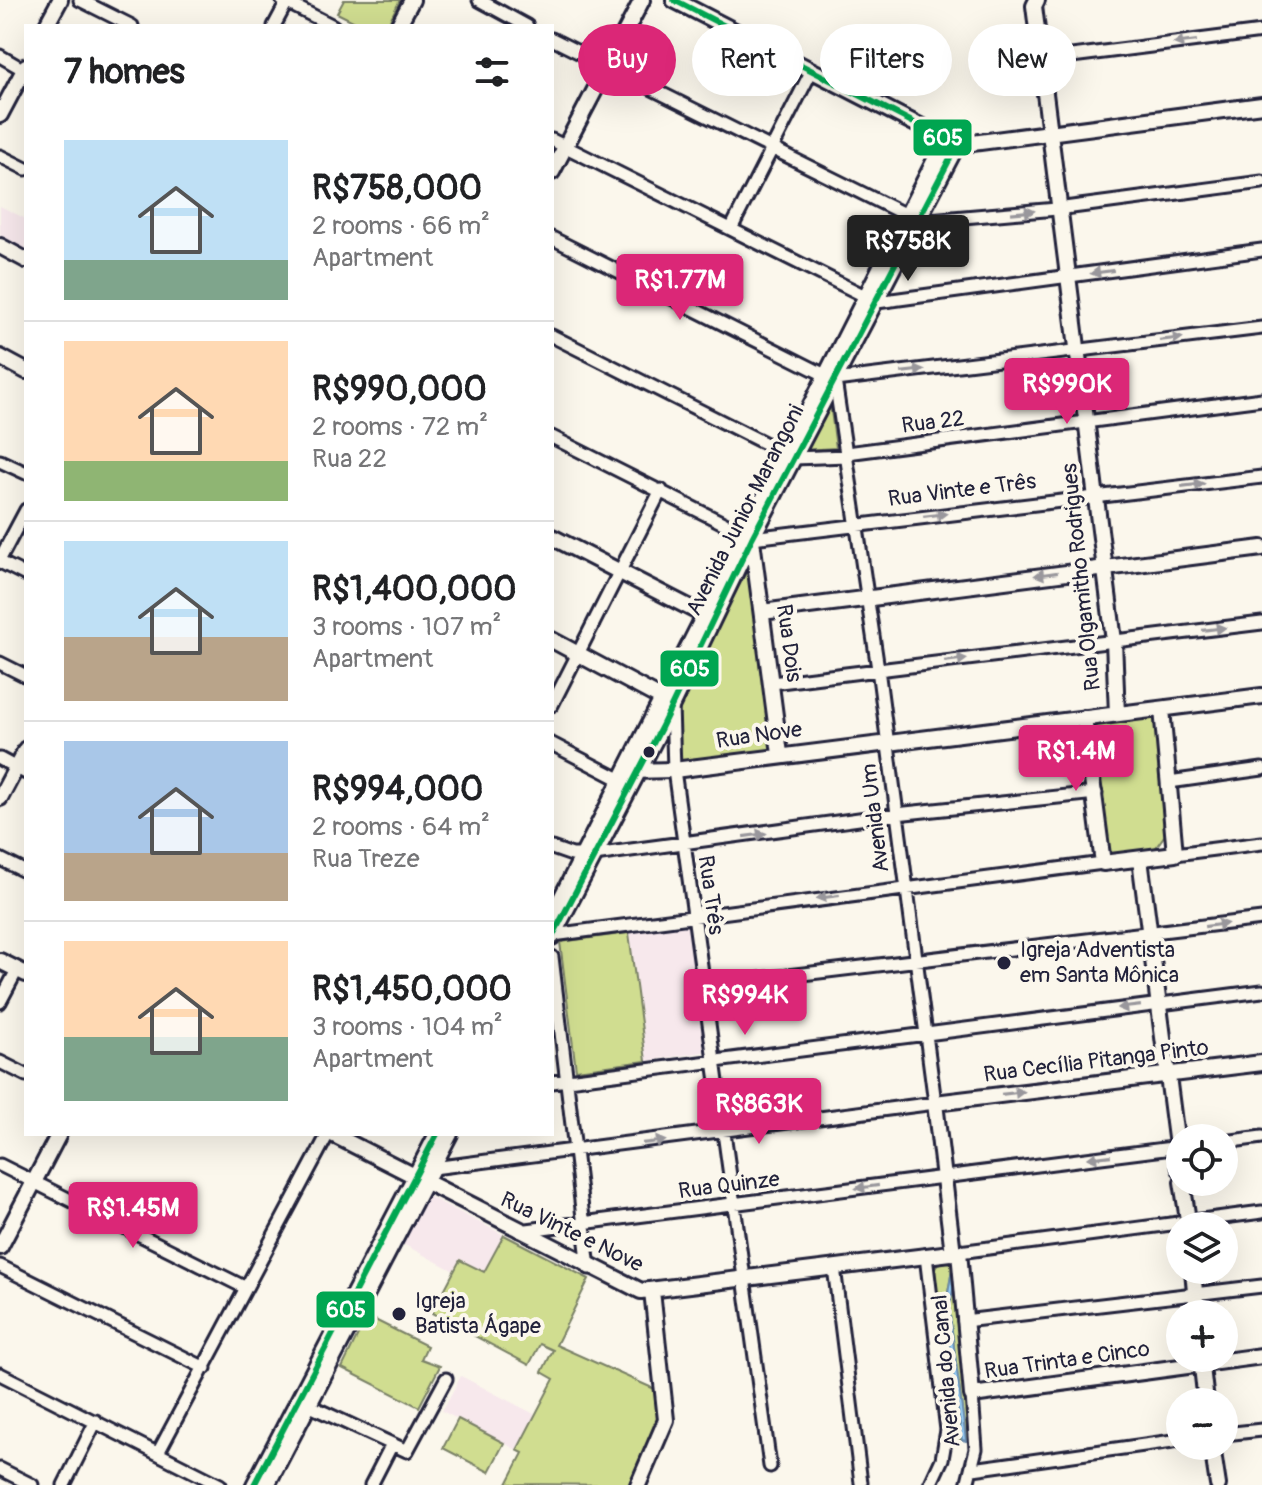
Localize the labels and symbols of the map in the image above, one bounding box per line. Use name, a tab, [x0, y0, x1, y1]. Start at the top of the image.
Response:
one-way arrow	[1172, 35, 1197, 48]
line badge: 605	[912, 118, 973, 157]
text: 605	[923, 124, 963, 152]
one-way arrow	[1011, 205, 1036, 218]
pin: R$758K	[843, 215, 973, 283]
pin: R$1.77M	[606, 254, 754, 322]
one-way arrow	[1089, 266, 1114, 279]
one-way arrow	[1159, 332, 1184, 345]
pin: R$990K	[1002, 358, 1132, 426]
one-way arrow	[901, 364, 926, 377]
street label: Avenida Junior Marangoni	[680, 400, 810, 620]
street label: Rua 22	[900, 404, 966, 440]
street label: Rua Olgamitho Rodrigues	[1055, 462, 1107, 692]
street label: Rua Vinte e Três	[886, 467, 1038, 513]
one-way arrow	[1181, 478, 1206, 491]
one-way arrow	[923, 509, 948, 522]
one-way arrow	[1033, 568, 1058, 581]
street label: Rua Dois	[770, 602, 808, 684]
one-way arrow	[1202, 622, 1227, 635]
line badge: 605	[659, 649, 720, 688]
one-way arrow	[944, 653, 969, 666]
text: 605	[670, 655, 710, 683]
street label: Rua Nove	[714, 715, 804, 755]
pin: R$1.4M	[1011, 725, 1141, 793]
unlabelled marker	[641, 744, 657, 760]
street label: Avenida Um	[854, 762, 896, 874]
one-way arrow	[743, 828, 768, 841]
street label: Rua Três	[692, 854, 730, 937]
one-way arrow	[815, 891, 840, 904]
one-way arrow	[1204, 918, 1229, 931]
place label: Igreja Adventista em Santa Mônica	[1020, 936, 1179, 989]
marker: Igreja Adventista em Santa Mônica	[995, 954, 1013, 972]
pin: R$994K	[680, 969, 810, 1037]
one-way arrow	[1116, 1001, 1141, 1014]
street label: Rua Cecília Pitanga Pinto	[982, 1033, 1210, 1089]
pin: R$863K	[694, 1078, 824, 1146]
one-way arrow	[1001, 1086, 1026, 1099]
one-way arrow	[642, 1135, 667, 1148]
one-way arrow	[1086, 1151, 1111, 1164]
street label: Rua Quinze	[677, 1165, 781, 1205]
one-way arrow	[855, 1181, 880, 1194]
pin: R$1.45M	[59, 1182, 207, 1250]
street label: Rua Vinte e Nove	[496, 1185, 648, 1279]
place label: Igreja Batista Ágape	[415, 1287, 541, 1340]
line badge: 605	[315, 1290, 376, 1329]
street label: Avenida do Canal	[925, 1293, 967, 1449]
text: 605	[326, 1296, 366, 1324]
marker: Igreja Batista Ágape	[390, 1305, 408, 1323]
street label: Rua Trinta e Cinco	[983, 1335, 1151, 1385]

